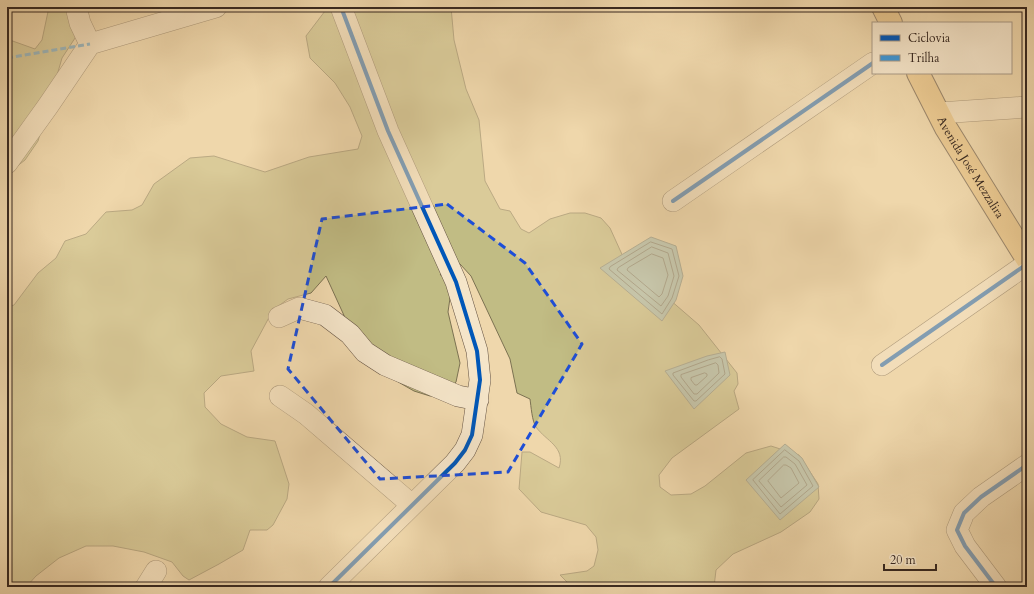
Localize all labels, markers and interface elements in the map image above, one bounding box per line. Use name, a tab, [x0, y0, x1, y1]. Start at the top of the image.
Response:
legend	[872, 22, 1012, 74]
text: Ciclovia	[908, 30, 951, 46]
text: Trilha	[908, 50, 940, 66]
street label: Avenida José Mezzalira	[933, 113, 1008, 222]
scale bar	[884, 546, 936, 572]
text: 20 m	[890, 552, 917, 568]

